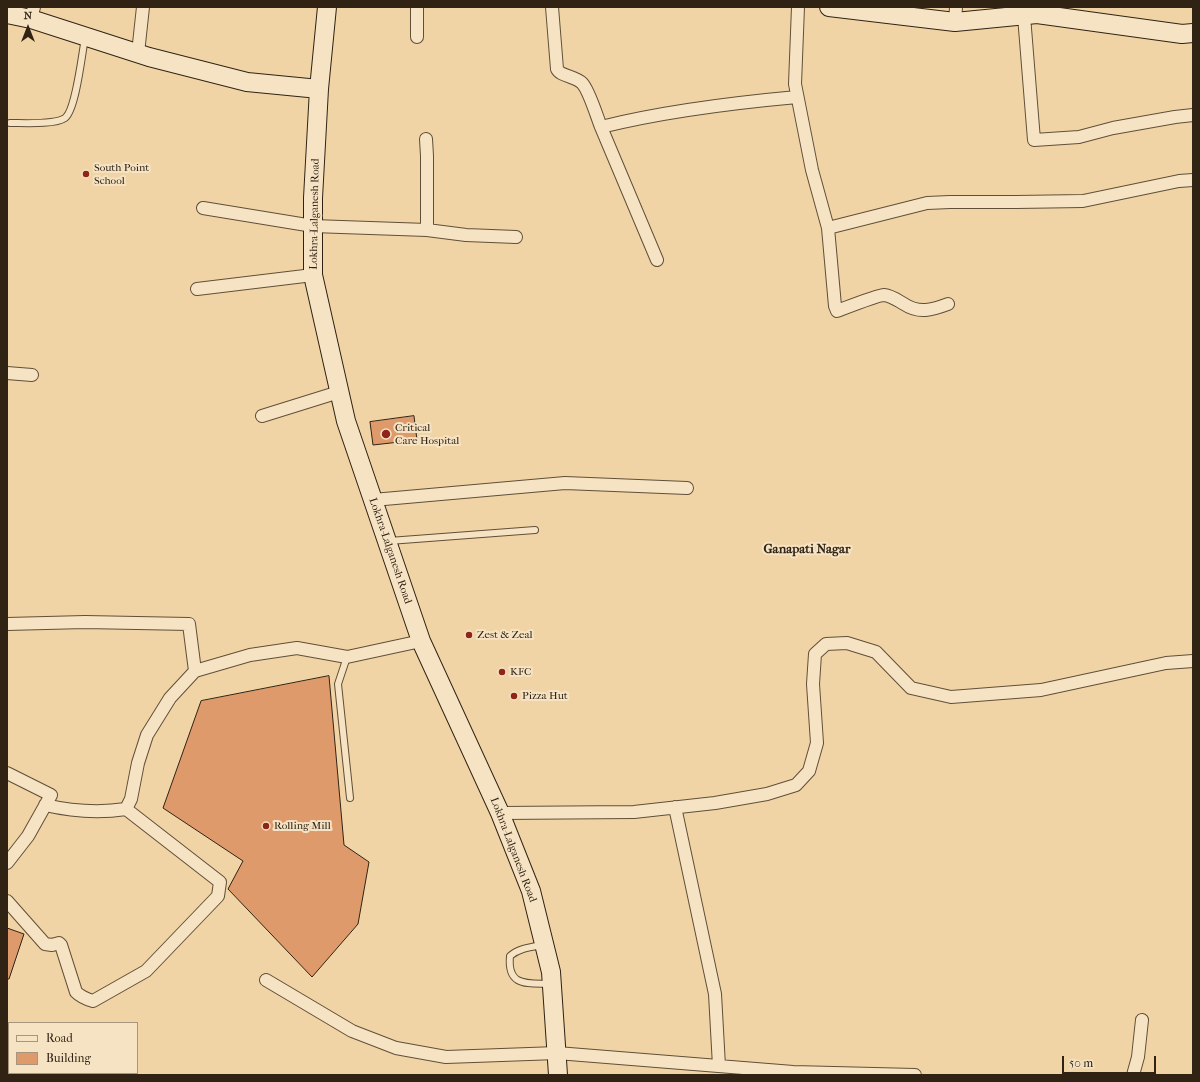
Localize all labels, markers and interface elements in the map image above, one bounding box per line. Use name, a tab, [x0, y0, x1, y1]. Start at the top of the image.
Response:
north arrow	[8, 8, 48, 48]
text: N	[24, 9, 32, 22]
street label: Lokhra-Lalganesh Road	[307, 158, 323, 270]
place label: South Point School	[94, 161, 149, 187]
marker: South Point School	[81, 169, 91, 179]
place label: Critical Care Hospital	[395, 421, 459, 447]
marker: Critical Care Hospital	[380, 428, 392, 440]
street label: Lokhra-Lalganesh Road	[366, 496, 414, 606]
district label: Ganapati Nagar	[763, 542, 851, 558]
place label: Zest & Zeal	[477, 628, 533, 642]
marker: Zest & Zeal	[464, 630, 474, 640]
place label: KFC	[510, 665, 531, 679]
marker: KFC	[497, 667, 507, 677]
place label: Pizza Hut	[522, 689, 568, 703]
marker: Pizza Hut	[509, 691, 519, 701]
street label: Lokhra-Lalganesh Road	[487, 796, 539, 904]
place label: Rolling Mill	[274, 819, 331, 833]
marker: Rolling Mill	[261, 821, 271, 831]
legend	[8, 1022, 138, 1074]
text: Road	[46, 1031, 73, 1045]
scale bar	[1064, 1048, 1158, 1074]
text: Building	[46, 1051, 91, 1065]
text: 50 m	[1069, 1056, 1093, 1070]

